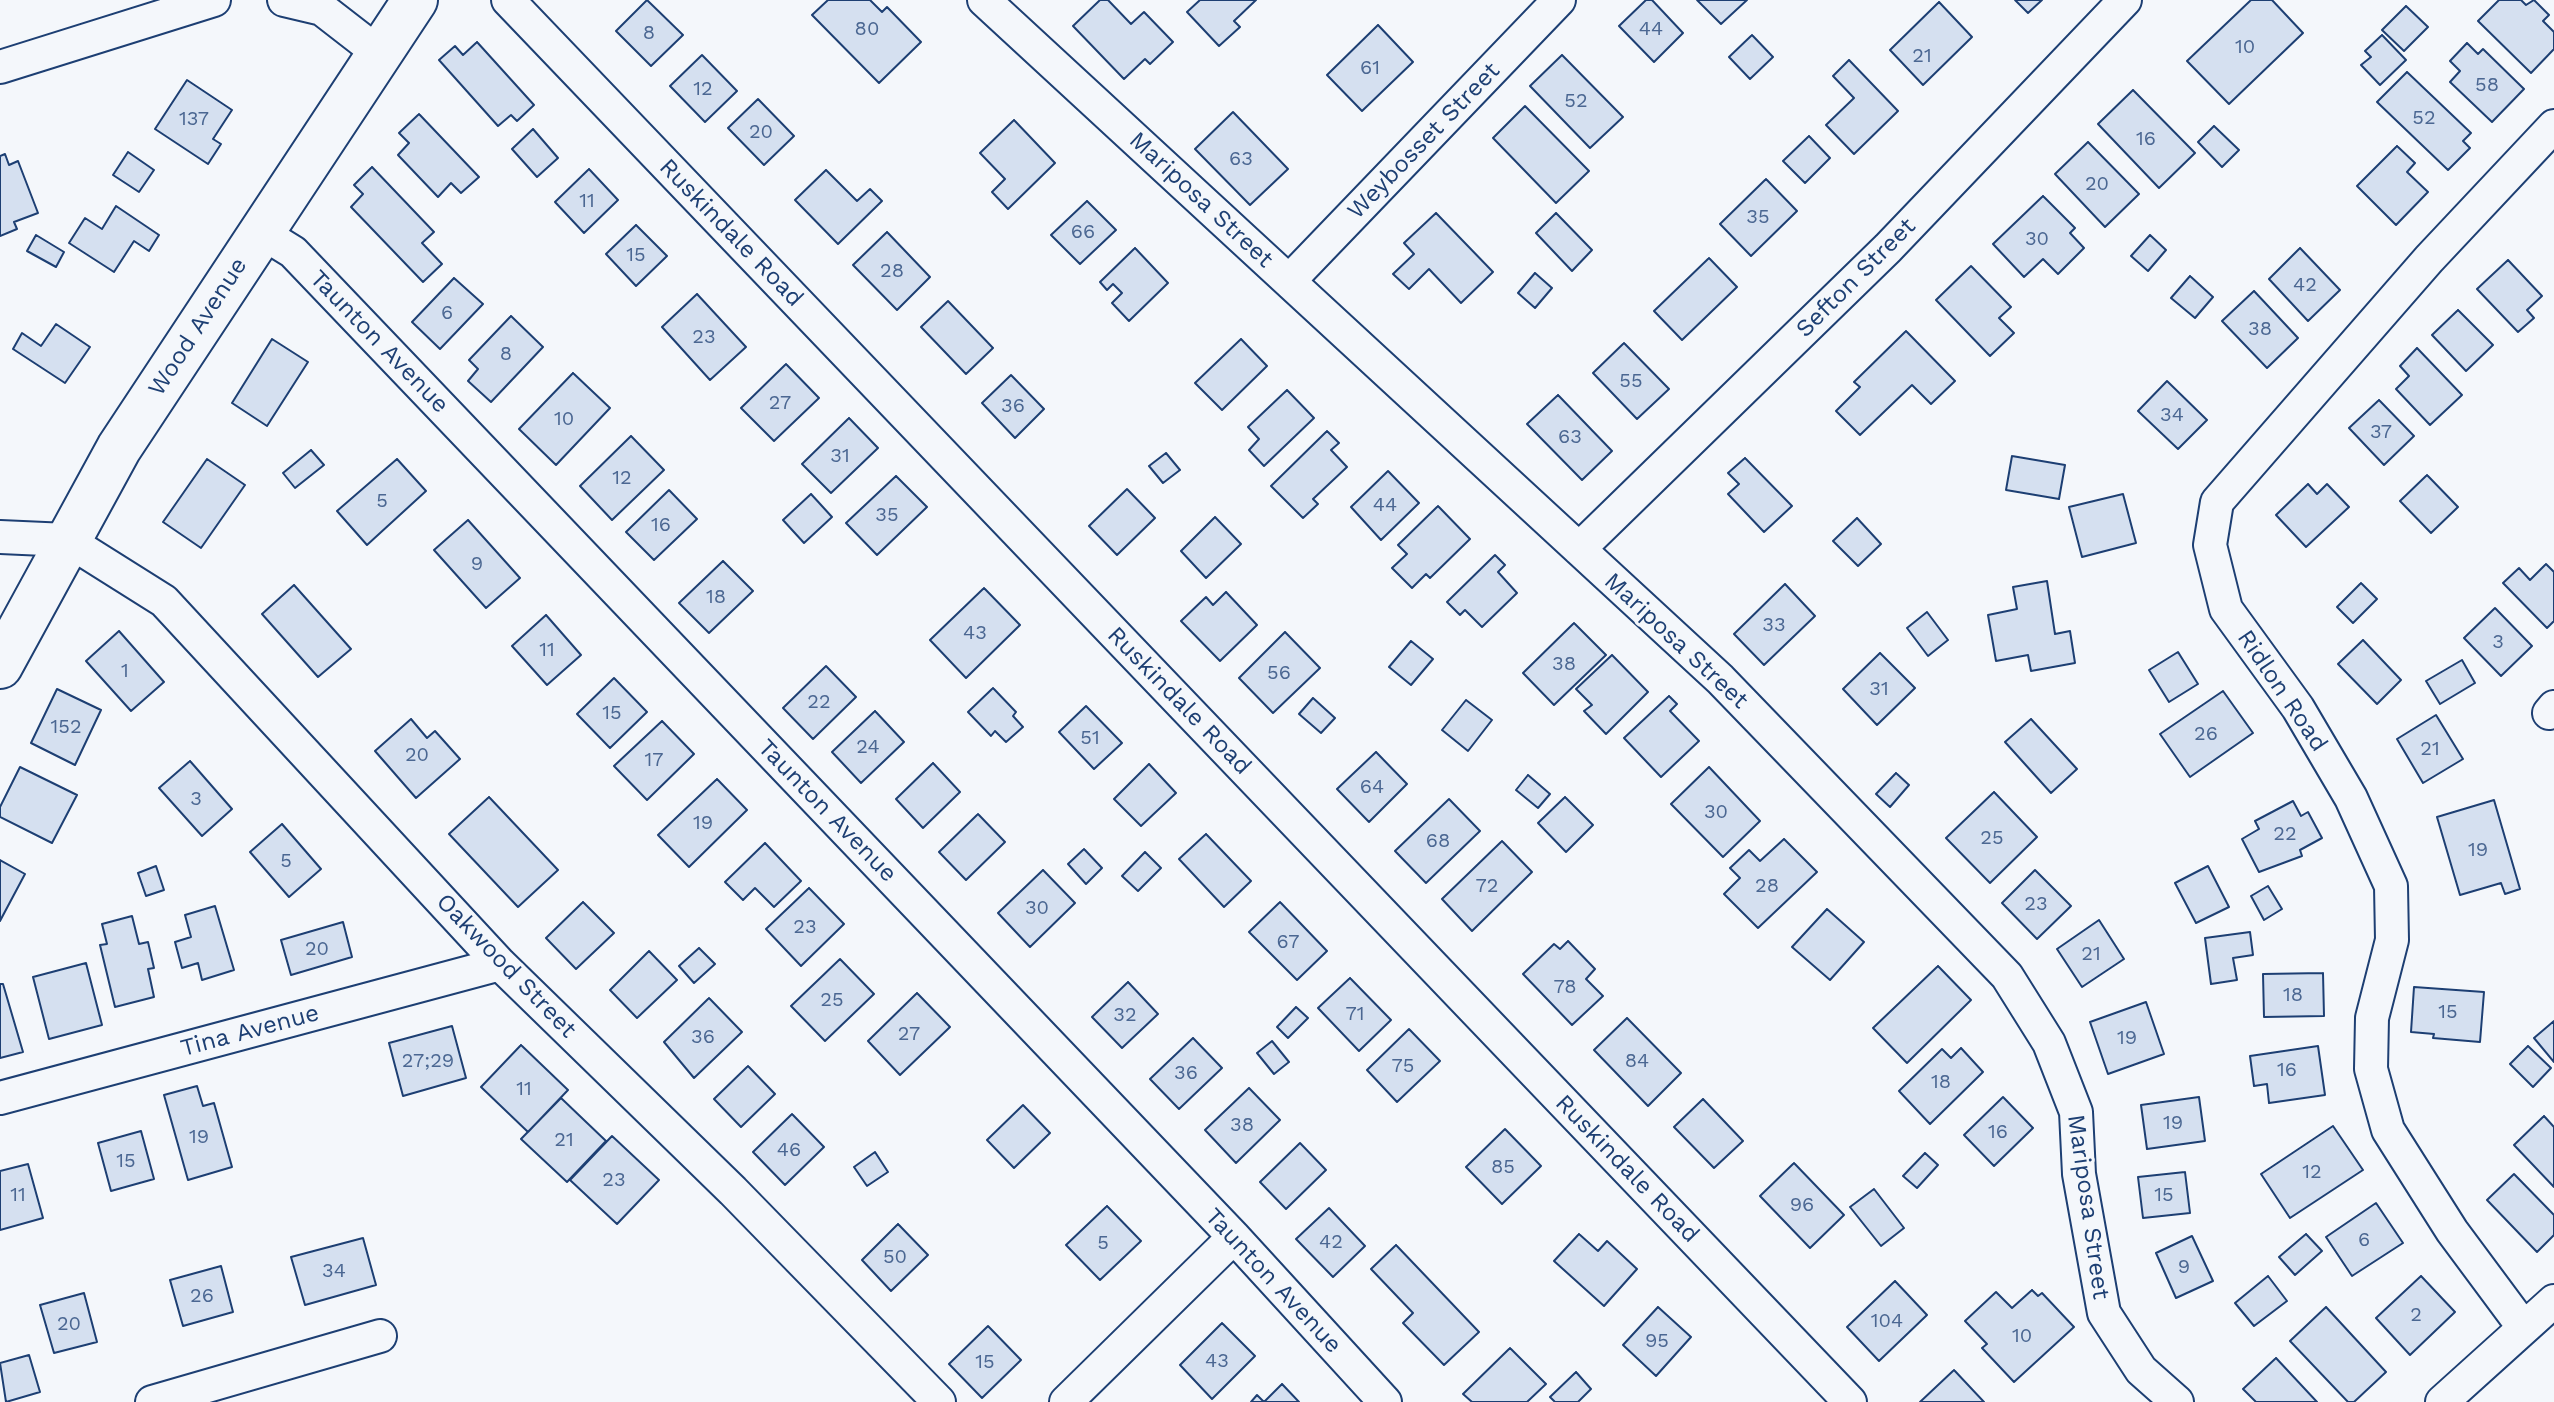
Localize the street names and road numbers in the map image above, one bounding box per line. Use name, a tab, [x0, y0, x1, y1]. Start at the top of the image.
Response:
street label: Weybosset Street	[1342, 57, 1506, 225]
street label: Mariposa Street	[1123, 126, 1279, 274]
street label: Ruskindale Road	[653, 153, 809, 313]
street label: Sefton Street	[1790, 212, 1922, 344]
street label: Wood Avenue	[143, 252, 253, 402]
street label: Taunton Avenue	[304, 265, 454, 419]
street label: Mariposa Street	[1598, 567, 1754, 715]
street label: Ruskindale Road	[1101, 621, 1257, 781]
street label: Ridlon Road	[2231, 625, 2333, 757]
street label: Taunton Avenue	[752, 734, 902, 888]
street label: Oakwood Street	[430, 888, 582, 1044]
street label: Tina Avenue	[178, 999, 322, 1063]
street label: Ruskindale Road	[1549, 1089, 1705, 1249]
street label: Mariposa Street	[2061, 1113, 2115, 1301]
street label: Taunton Avenue	[1199, 1203, 1347, 1359]

